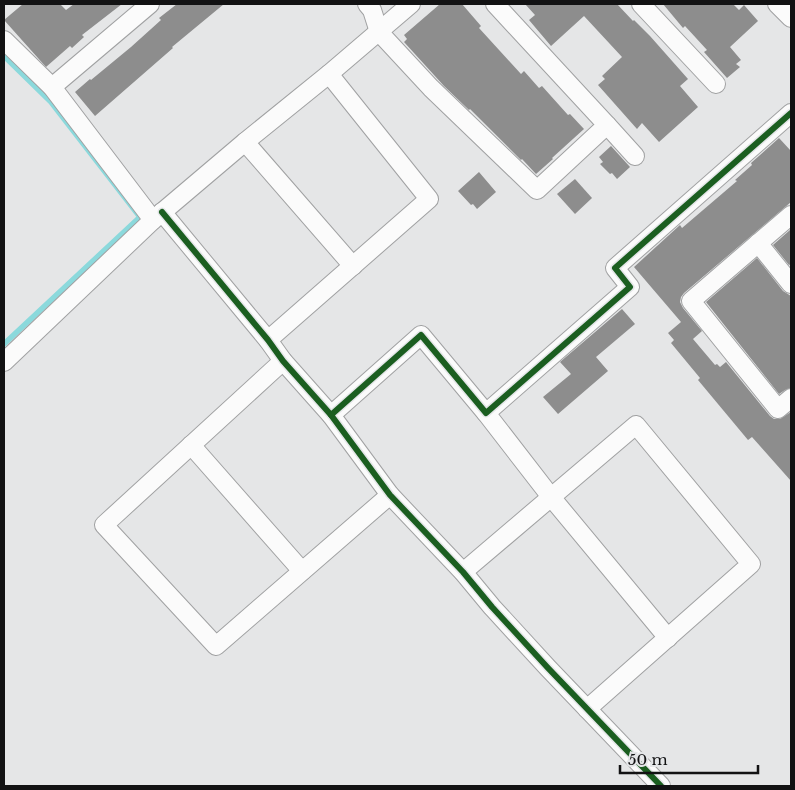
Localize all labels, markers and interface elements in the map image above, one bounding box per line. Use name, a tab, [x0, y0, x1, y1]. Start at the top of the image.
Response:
scale bar	[620, 742, 758, 774]
text: 50 m	[628, 750, 668, 769]

